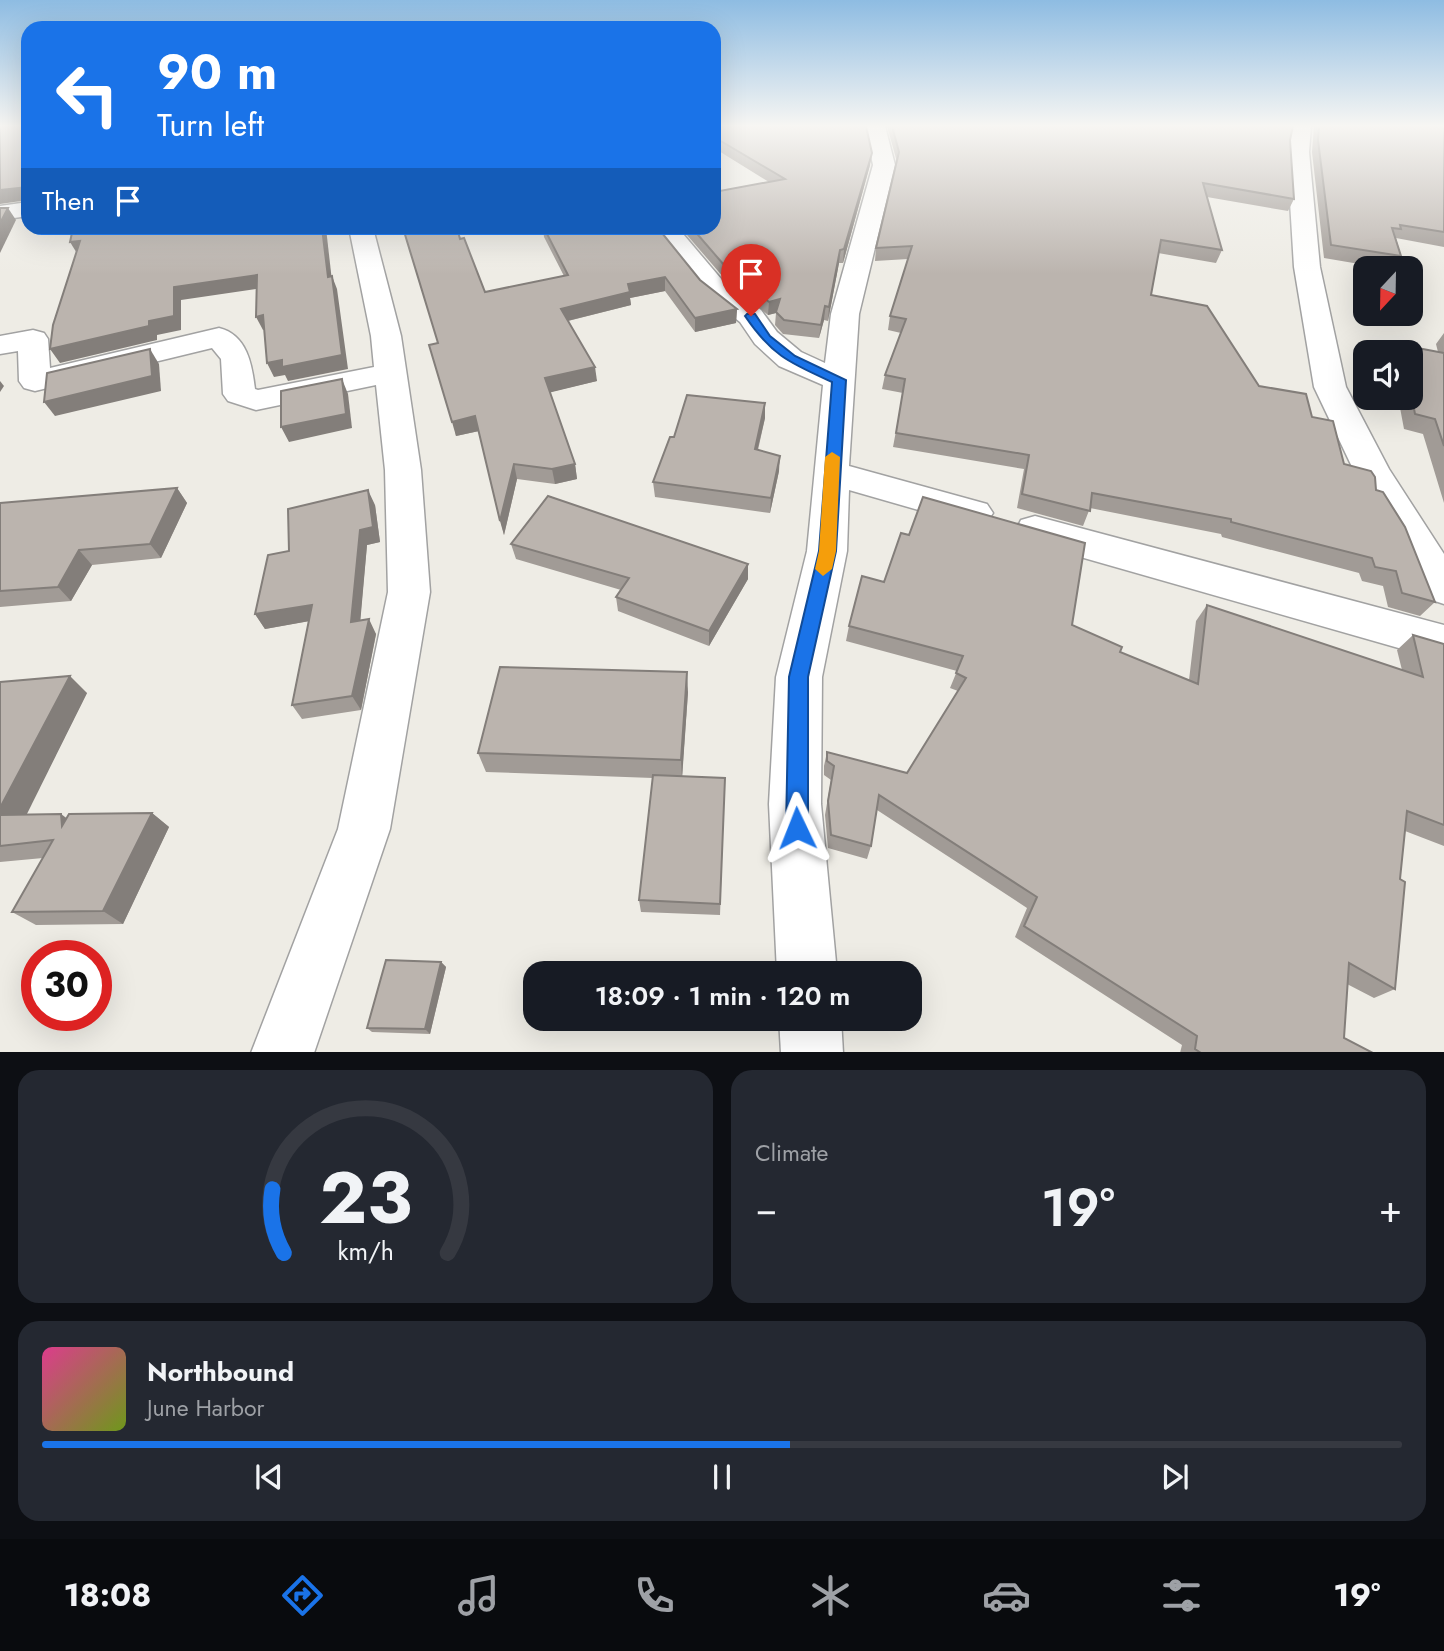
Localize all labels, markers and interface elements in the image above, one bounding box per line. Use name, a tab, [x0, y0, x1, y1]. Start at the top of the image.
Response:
text: 90 m	[157, 37, 277, 107]
icon: left	[42, 49, 133, 140]
text: Turn left	[157, 102, 264, 148]
text: Then	[42, 182, 95, 220]
icon: arrive	[109, 182, 147, 220]
pin	[721, 244, 781, 316]
icon: arrive	[732, 255, 770, 293]
north arrow	[1353, 256, 1423, 326]
map controls	[1353, 256, 1423, 410]
button: sound	[1353, 340, 1423, 410]
position arrow	[760, 791, 834, 865]
speed limit sign: 30	[21, 940, 112, 1031]
text: 18:09 · 1 min · 120 m	[595, 977, 850, 1015]
text: Climate	[755, 1136, 828, 1170]
text: 23	[319, 1145, 412, 1250]
text: 19°	[1041, 1170, 1115, 1246]
text: −	[755, 1181, 777, 1236]
text: +	[1379, 1181, 1402, 1236]
text: km/h	[337, 1232, 394, 1268]
text: Northbound	[147, 1353, 294, 1391]
text: June Harbor	[147, 1391, 264, 1425]
icon: previous	[250, 1458, 288, 1496]
icon: pause	[703, 1458, 741, 1496]
icon: next	[1156, 1458, 1194, 1496]
icon: directions	[278, 1571, 327, 1620]
icon: music	[454, 1571, 503, 1620]
icon: phone	[630, 1571, 679, 1620]
icon: climate	[806, 1571, 855, 1620]
icon: car	[982, 1571, 1031, 1620]
icon: filters	[1157, 1571, 1206, 1620]
text: 18:08	[63, 1572, 151, 1618]
text: 19°	[1333, 1572, 1381, 1618]

